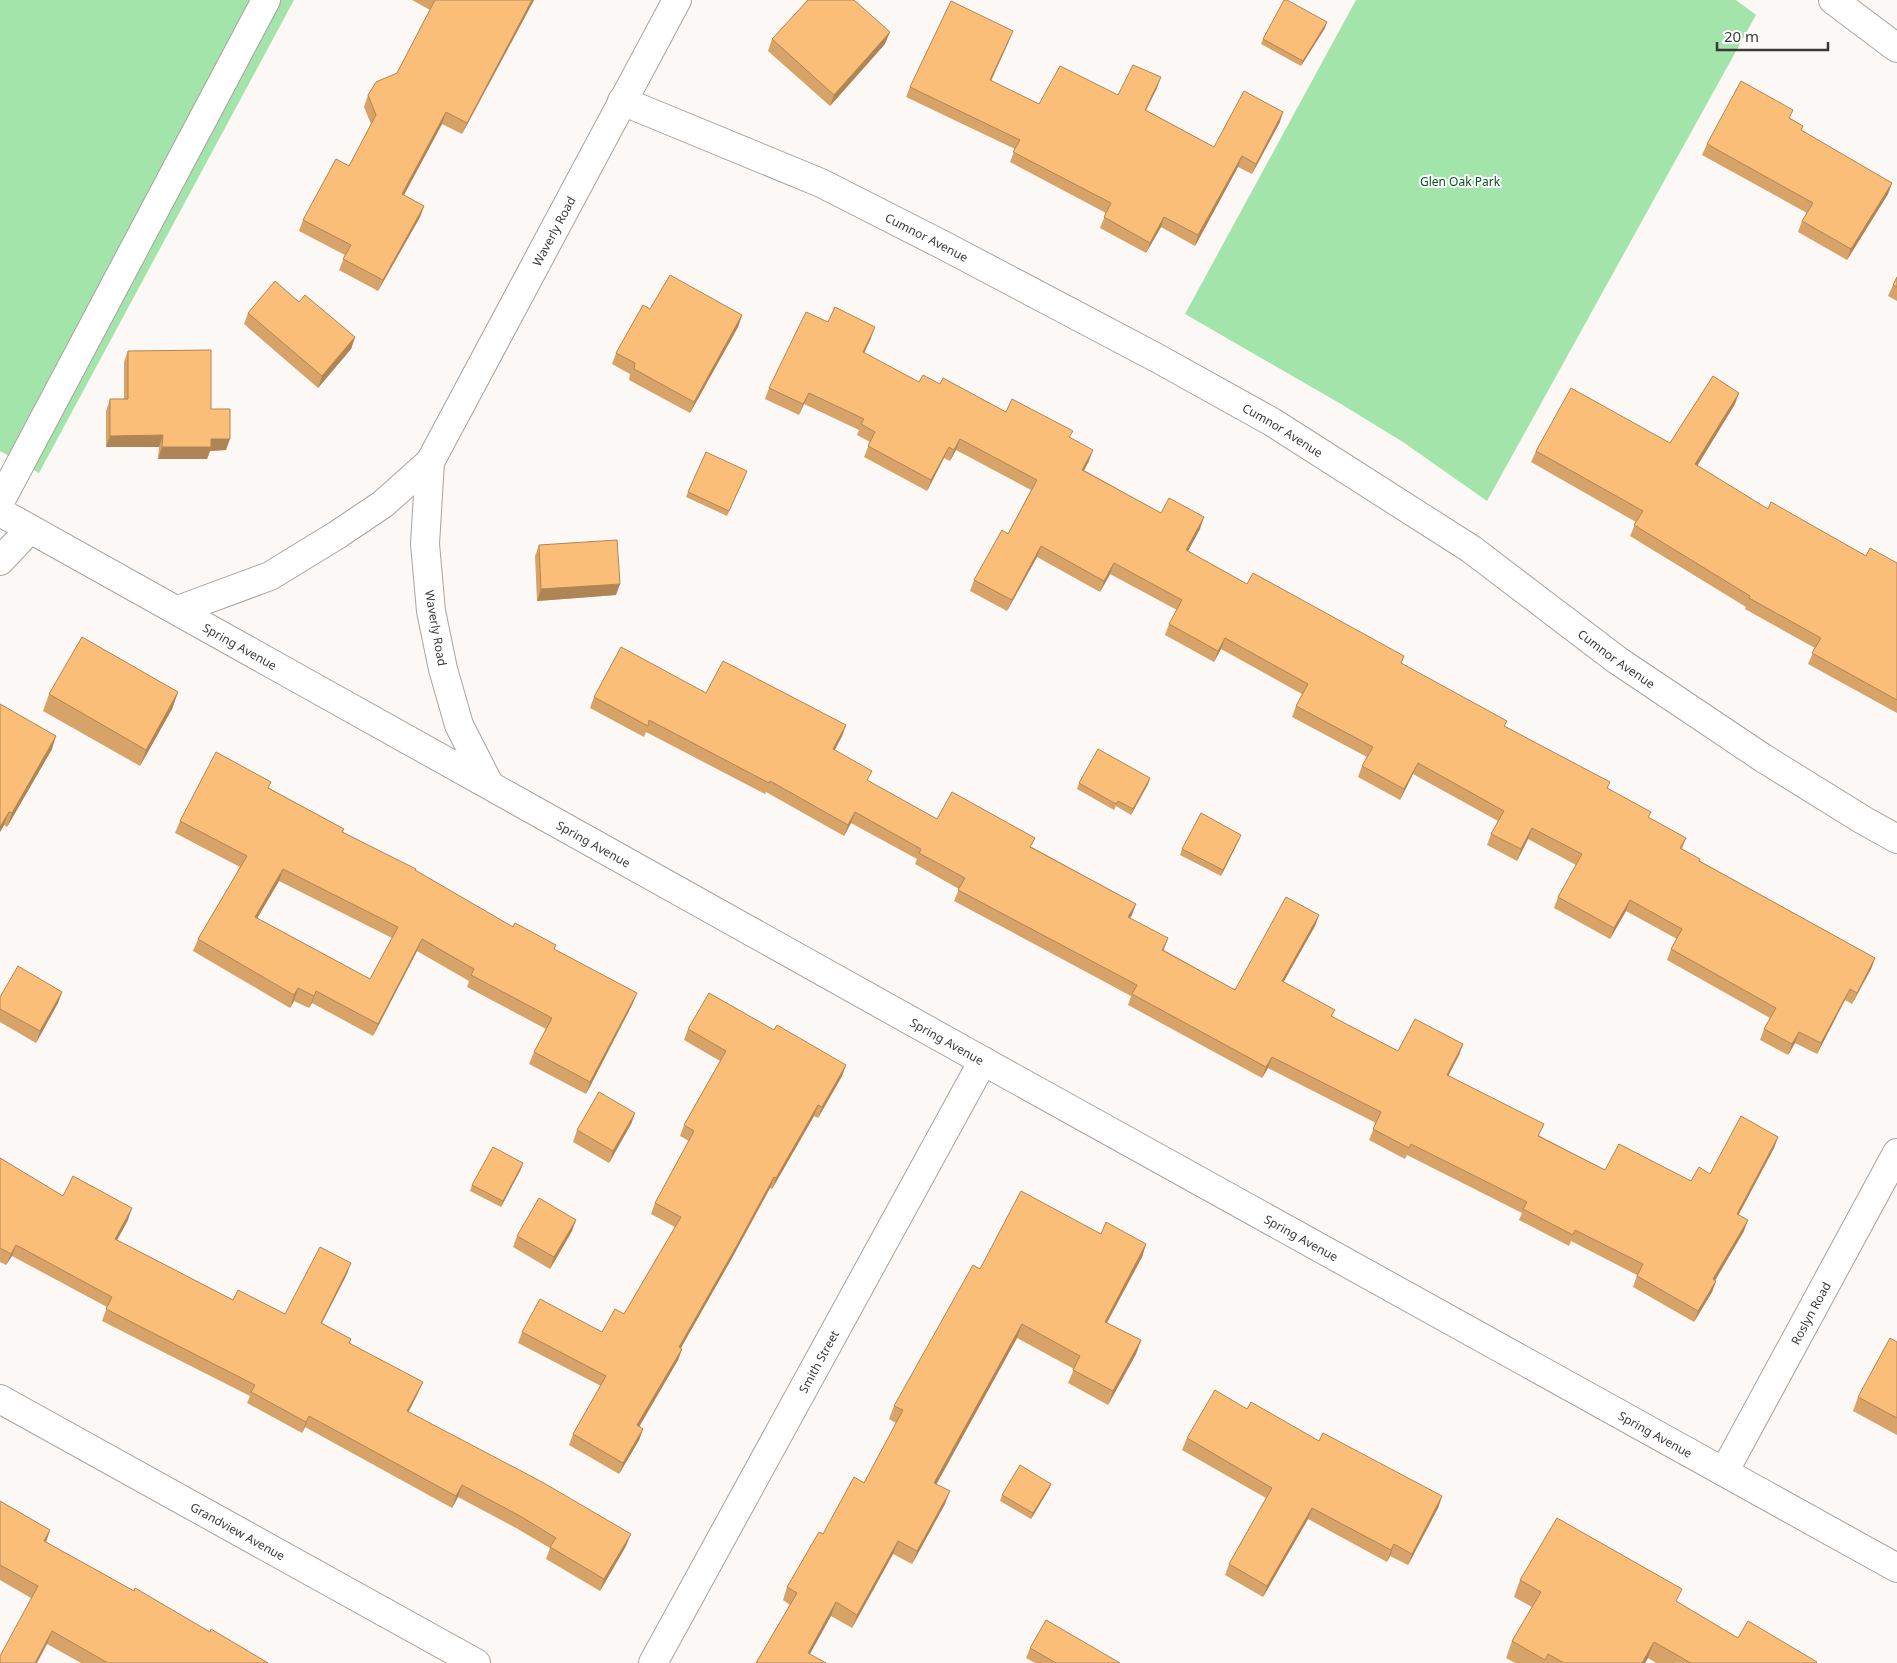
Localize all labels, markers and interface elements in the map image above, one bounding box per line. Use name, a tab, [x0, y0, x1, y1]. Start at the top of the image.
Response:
scale bar	[1717, 20, 1828, 52]
text: 20 m	[1724, 26, 1759, 46]
park label: Glen Oak Park	[1420, 173, 1501, 190]
street label: Waverly Road	[528, 193, 579, 269]
street label: Cumnor Avenue	[882, 209, 971, 266]
street label: Cumnor Avenue	[1240, 399, 1326, 461]
street label: Waverly Road	[421, 589, 451, 667]
street label: Spring Avenue	[200, 619, 280, 674]
street label: Cumnor Avenue	[1575, 625, 1659, 692]
street label: Spring Avenue	[554, 816, 634, 871]
street label: Spring Avenue	[907, 1014, 987, 1069]
street label: Spring Avenue	[1261, 1210, 1342, 1265]
street label: Roslyn Road	[1786, 1278, 1834, 1347]
street label: Smith Street	[794, 1326, 843, 1396]
street label: Spring Avenue	[1615, 1407, 1696, 1462]
street label: Grandview Avenue	[188, 1498, 288, 1564]

